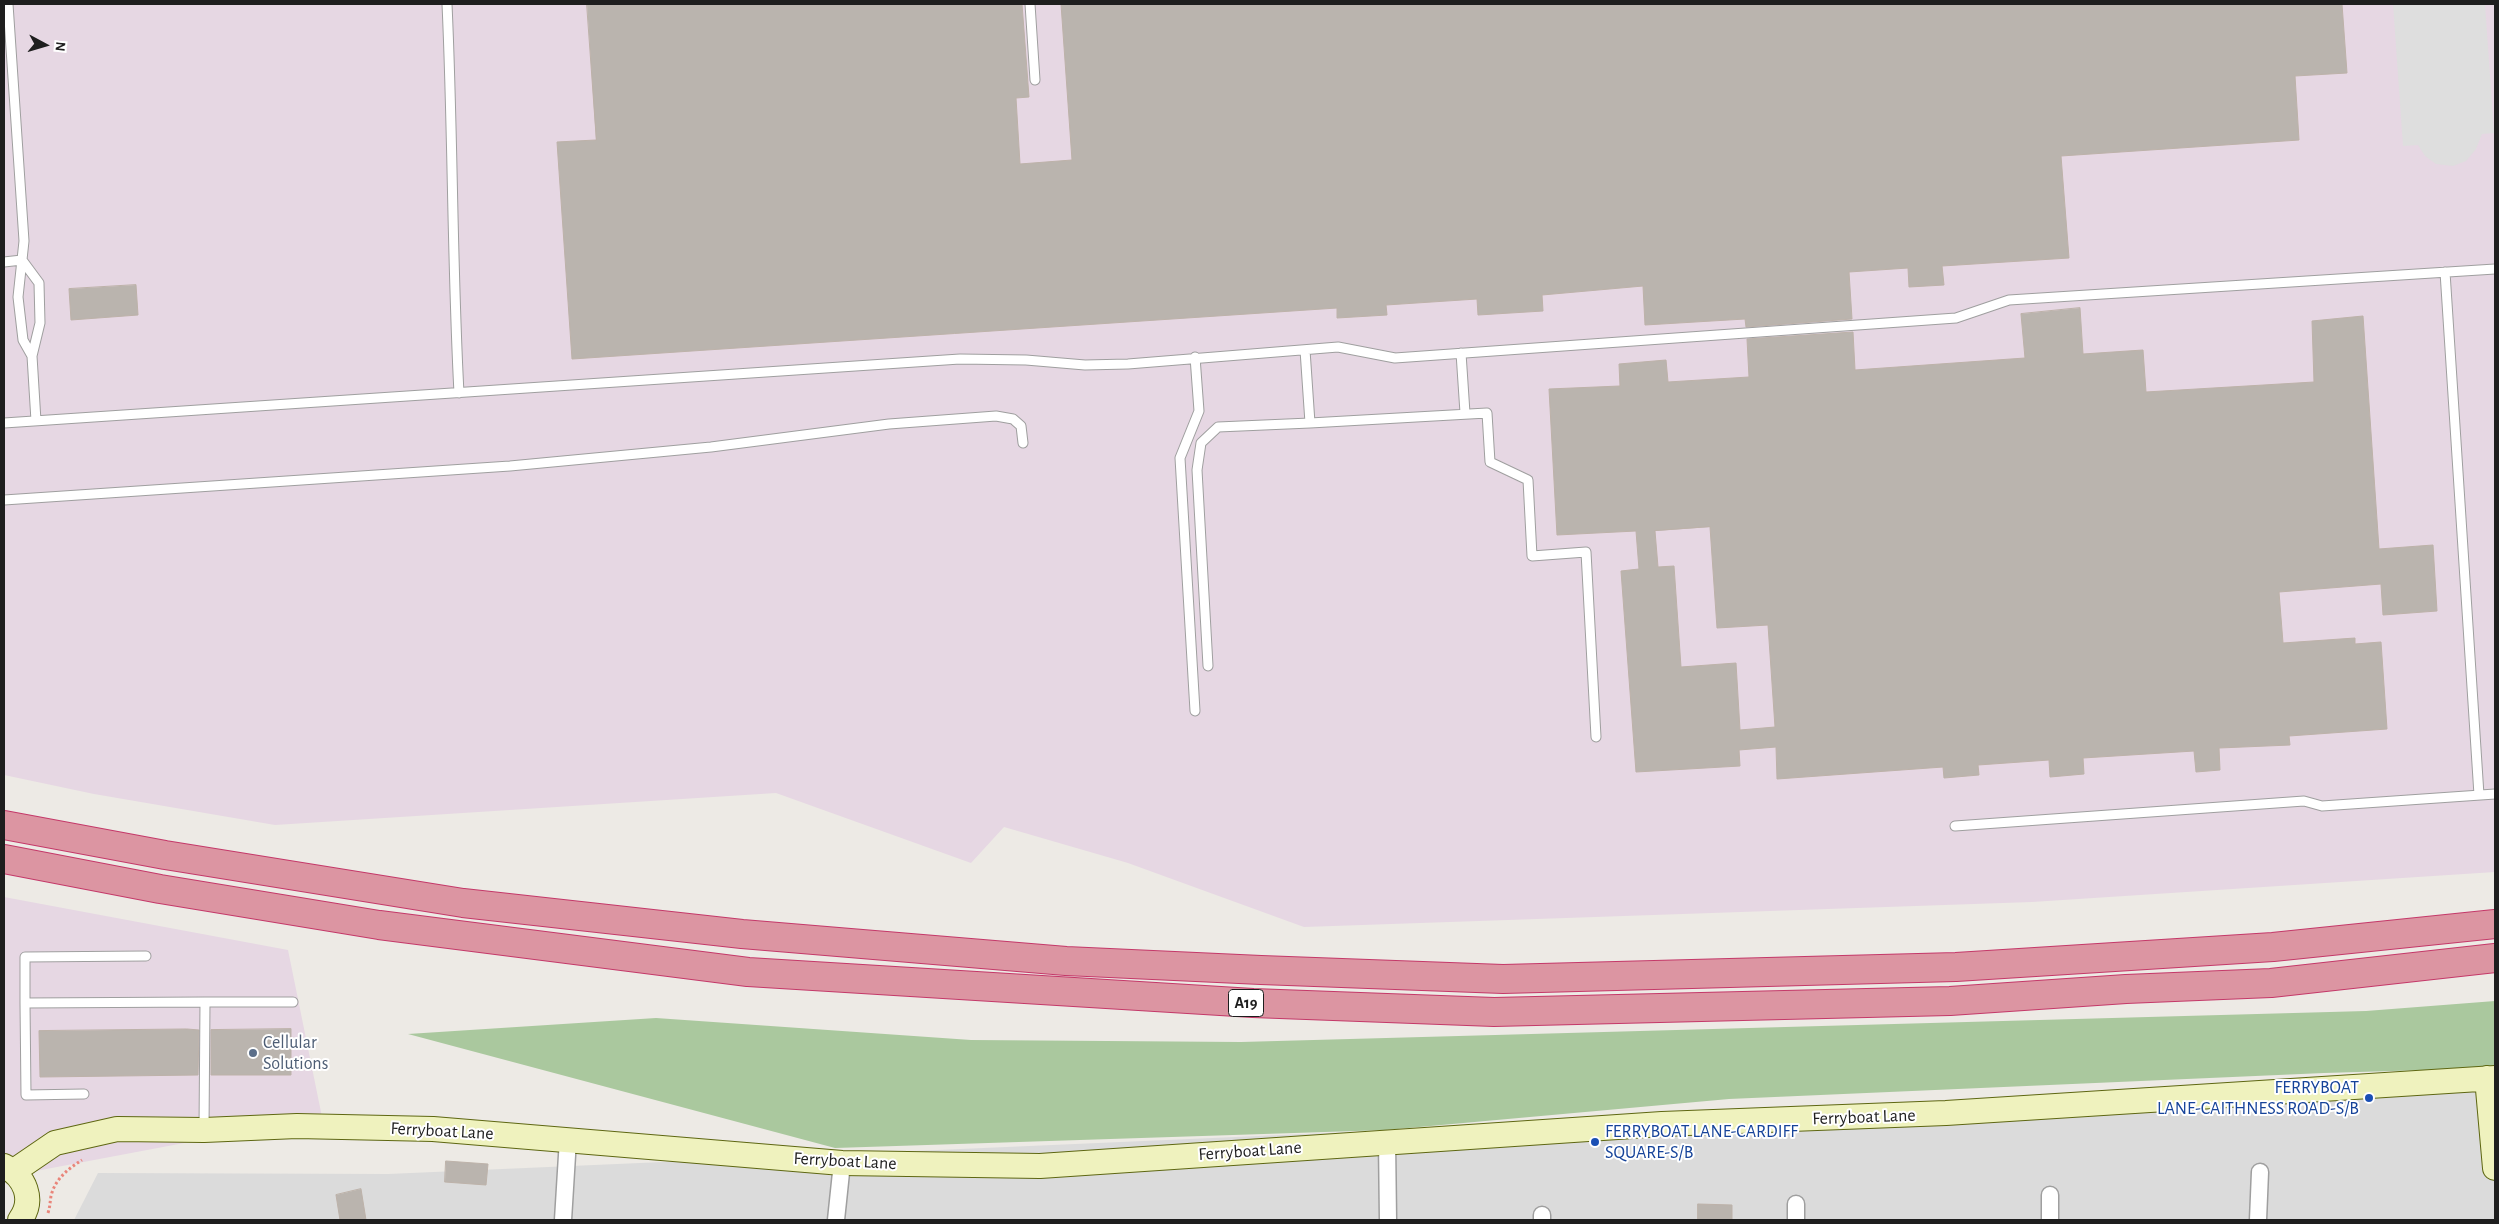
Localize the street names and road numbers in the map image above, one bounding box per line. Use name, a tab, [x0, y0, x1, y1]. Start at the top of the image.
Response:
road number: A19	[1228, 990, 1264, 1016]
street label: Ferryboat Lane	[1812, 1104, 1916, 1130]
street label: Ferryboat Lane	[390, 1118, 494, 1144]
street label: Ferryboat Lane	[1198, 1137, 1302, 1165]
street label: Ferryboat Lane	[793, 1148, 897, 1174]

